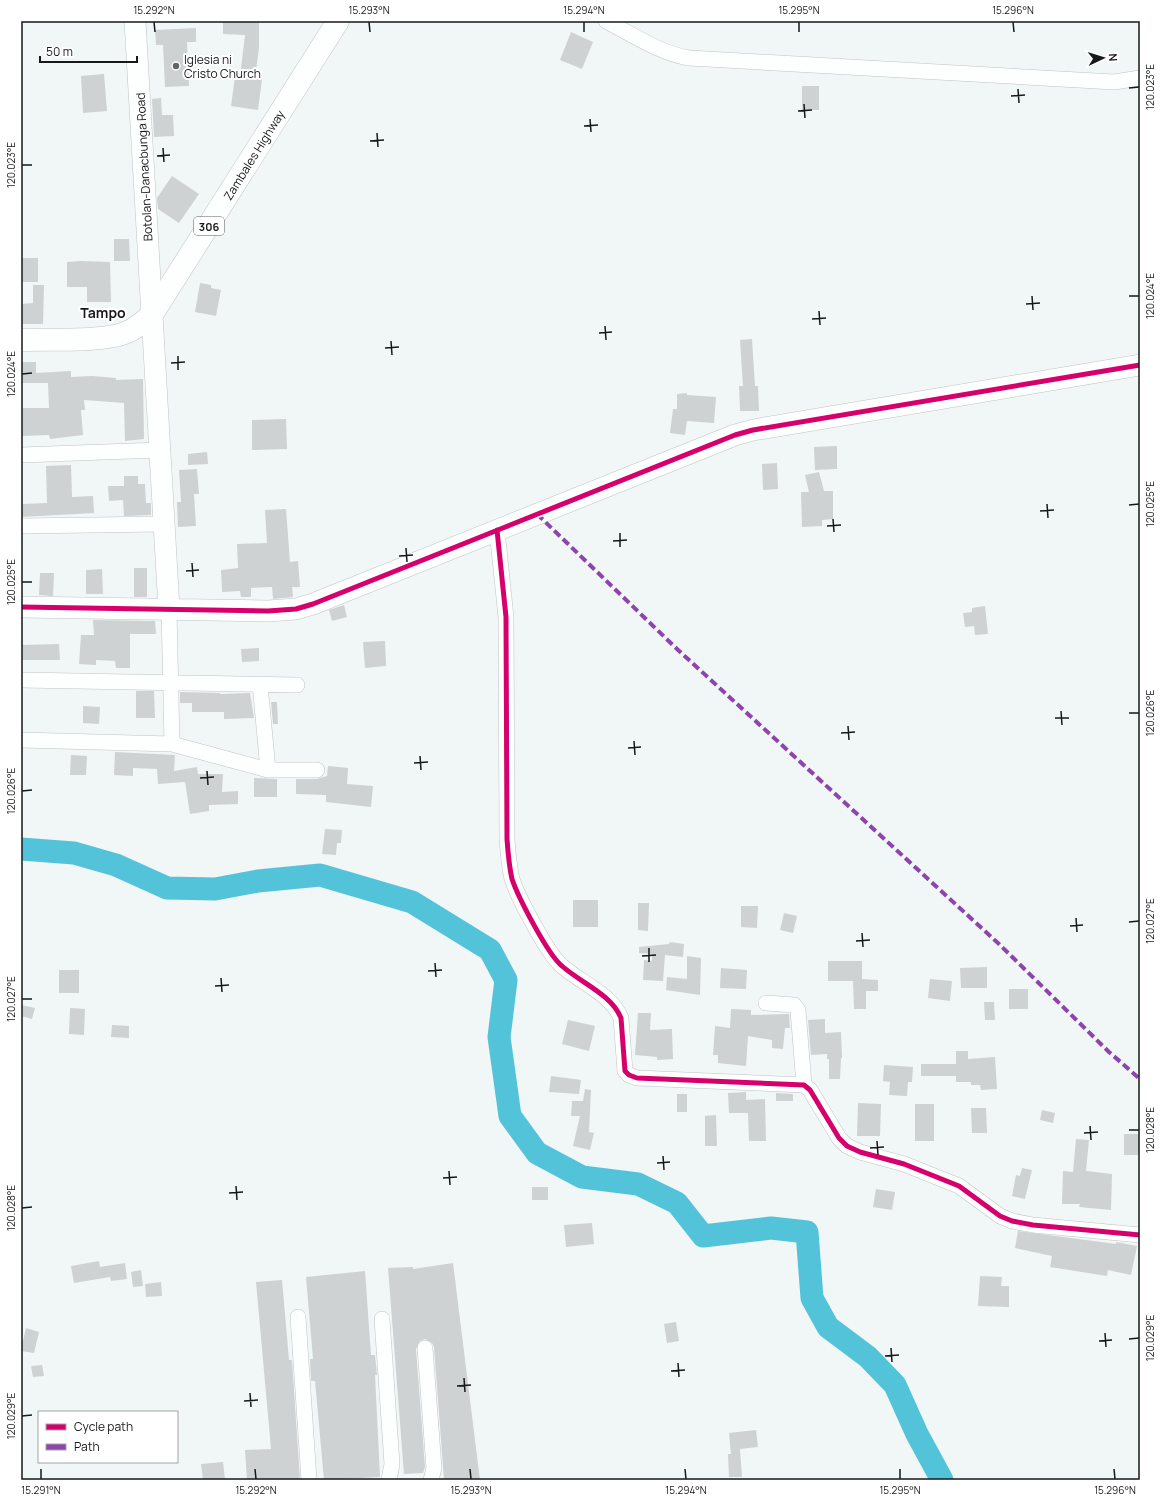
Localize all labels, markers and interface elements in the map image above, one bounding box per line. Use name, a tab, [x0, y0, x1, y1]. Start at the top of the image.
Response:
text: 15.292°N	[133, 3, 175, 17]
text: 15.293°N	[349, 3, 390, 17]
text: 15.294°N	[563, 3, 605, 17]
text: 15.295°N	[778, 3, 820, 17]
text: 15.296°N	[992, 3, 1034, 17]
scale bar	[40, 38, 137, 64]
north arrow	[1083, 38, 1123, 78]
text: 50 m	[46, 43, 73, 60]
place label: Iglesia ni Cristo Church	[184, 51, 261, 82]
text: N	[1106, 53, 1121, 62]
marker: Iglesia ni Cristo Church	[171, 61, 181, 71]
text: 120.023°E	[1143, 64, 1157, 110]
street label: Botolan-Danacbunga Road	[132, 92, 156, 242]
street label: Zambales Highway	[219, 106, 289, 203]
text: 120.023°E	[4, 142, 18, 188]
road number: 306	[194, 217, 224, 235]
text: 120.024°E	[1143, 273, 1157, 319]
district label: Tampo	[80, 303, 126, 322]
text: 120.024°E	[4, 351, 18, 397]
text: 120.025°E	[1143, 481, 1157, 527]
text: 120.025°E	[4, 559, 18, 605]
text: 120.026°E	[1143, 689, 1157, 736]
text: 120.026°E	[4, 767, 18, 814]
text: 120.027°E	[1143, 898, 1157, 944]
text: 120.027°E	[4, 976, 18, 1022]
text: 120.028°E	[1143, 1107, 1157, 1153]
text: 120.028°E	[4, 1185, 18, 1231]
text: 120.029°E	[1143, 1314, 1157, 1361]
text: 120.029°E	[4, 1392, 18, 1439]
legend	[38, 1411, 178, 1463]
text: Cycle path	[74, 1418, 133, 1435]
text: Path	[74, 1438, 100, 1455]
text: 15.291°N	[21, 1483, 61, 1497]
text: 15.292°N	[235, 1483, 277, 1497]
text: 15.293°N	[451, 1483, 492, 1497]
text: 15.294°N	[665, 1483, 707, 1497]
text: 15.295°N	[879, 1483, 921, 1497]
text: 15.296°N	[1094, 1483, 1136, 1497]

